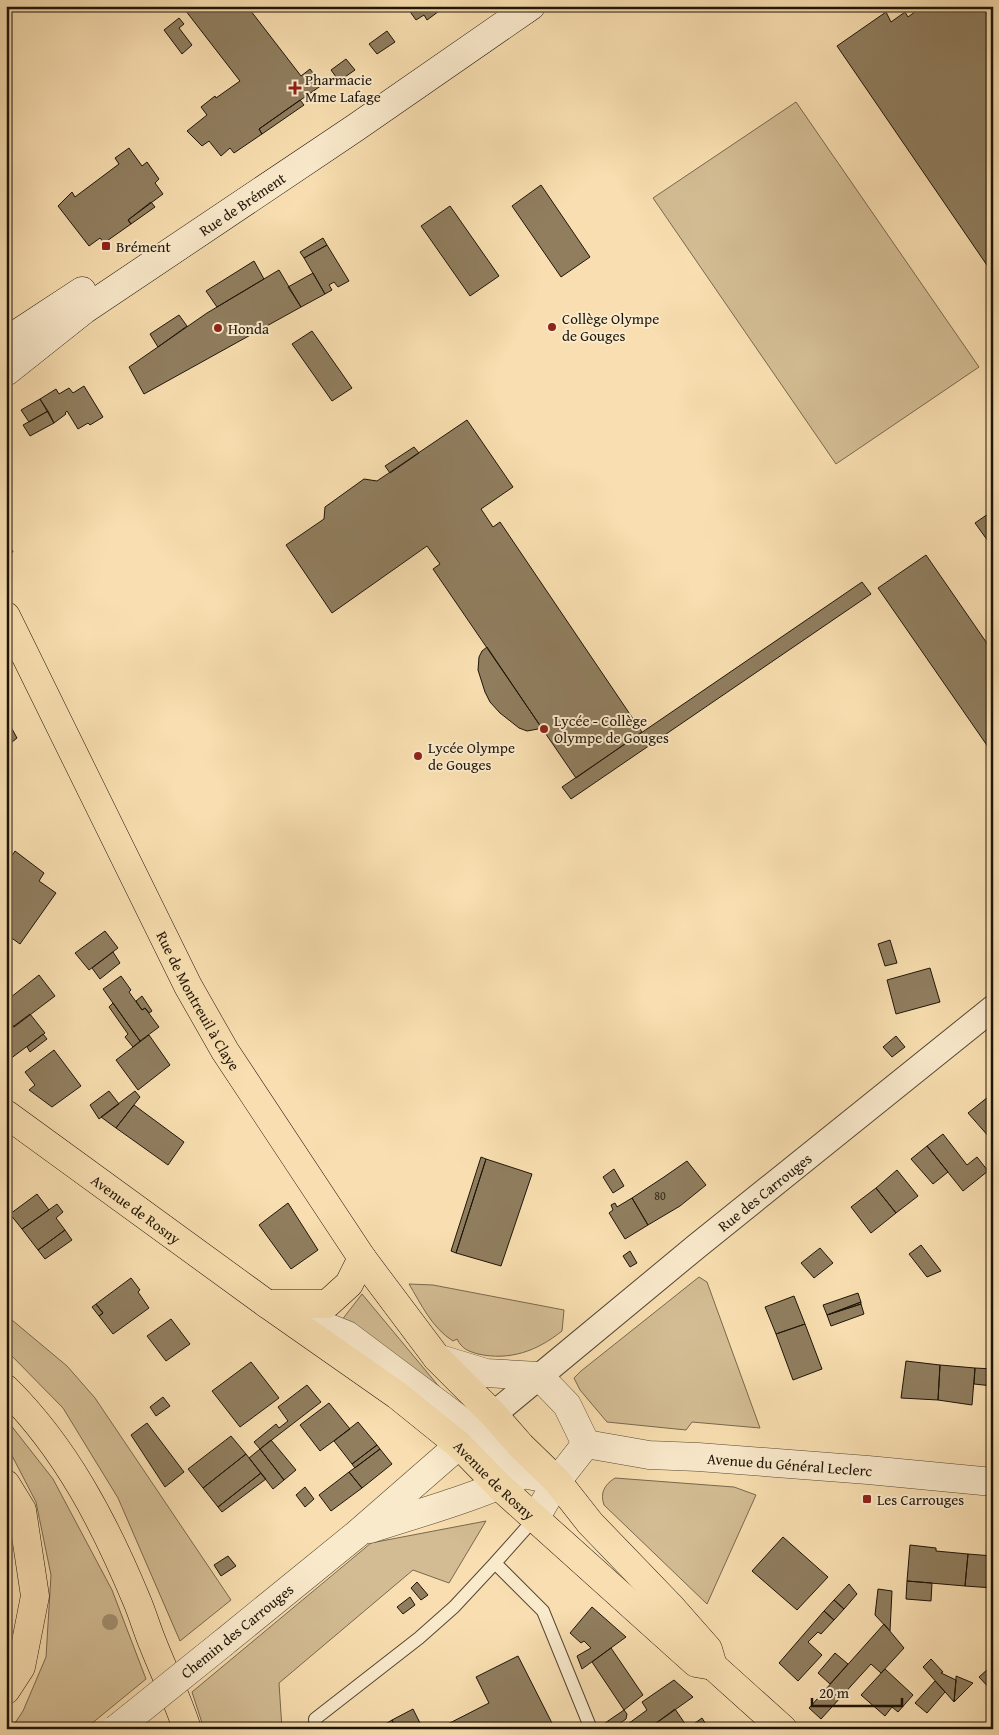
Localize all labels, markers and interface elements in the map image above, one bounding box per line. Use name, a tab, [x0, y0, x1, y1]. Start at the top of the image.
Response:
place label: Pharmacie Mme Lafage	[305, 69, 381, 107]
marker: Pharmacie Mme Lafage	[289, 82, 301, 94]
street label: Rue de Brément	[195, 167, 290, 241]
place label: Brément	[116, 236, 171, 257]
marker: Brément	[100, 240, 112, 252]
place label: Collège Olympe de Gouges	[562, 308, 659, 346]
place label: Honda	[228, 318, 269, 339]
marker: Collège Olympe de Gouges	[546, 321, 558, 333]
marker: Honda	[212, 322, 224, 334]
place label: Lycée - Collège Olympe de Gouges	[554, 710, 669, 748]
marker: Lycée - Collège Olympe de Gouges	[538, 723, 550, 735]
place label: Lycée Olympe de Gouges	[428, 737, 515, 775]
marker: Lycée Olympe de Gouges	[412, 750, 424, 762]
street label: Rue de Montreuil à Claye	[152, 927, 245, 1074]
street label: Rue des Carrouges	[713, 1148, 816, 1236]
street label: Avenue de Rosny	[87, 1169, 186, 1249]
house number: 80	[654, 1187, 666, 1204]
street label: Avenue de Rosny	[449, 1435, 540, 1525]
street label: Avenue du Général Leclerc	[706, 1447, 874, 1481]
place label: Les Carrouges	[877, 1489, 964, 1510]
marker: Les Carrouges	[861, 1493, 873, 1505]
street label: Chemin des Carrouges	[176, 1579, 298, 1683]
scale bar	[812, 1675, 902, 1707]
text: 20 m	[819, 1682, 850, 1703]

